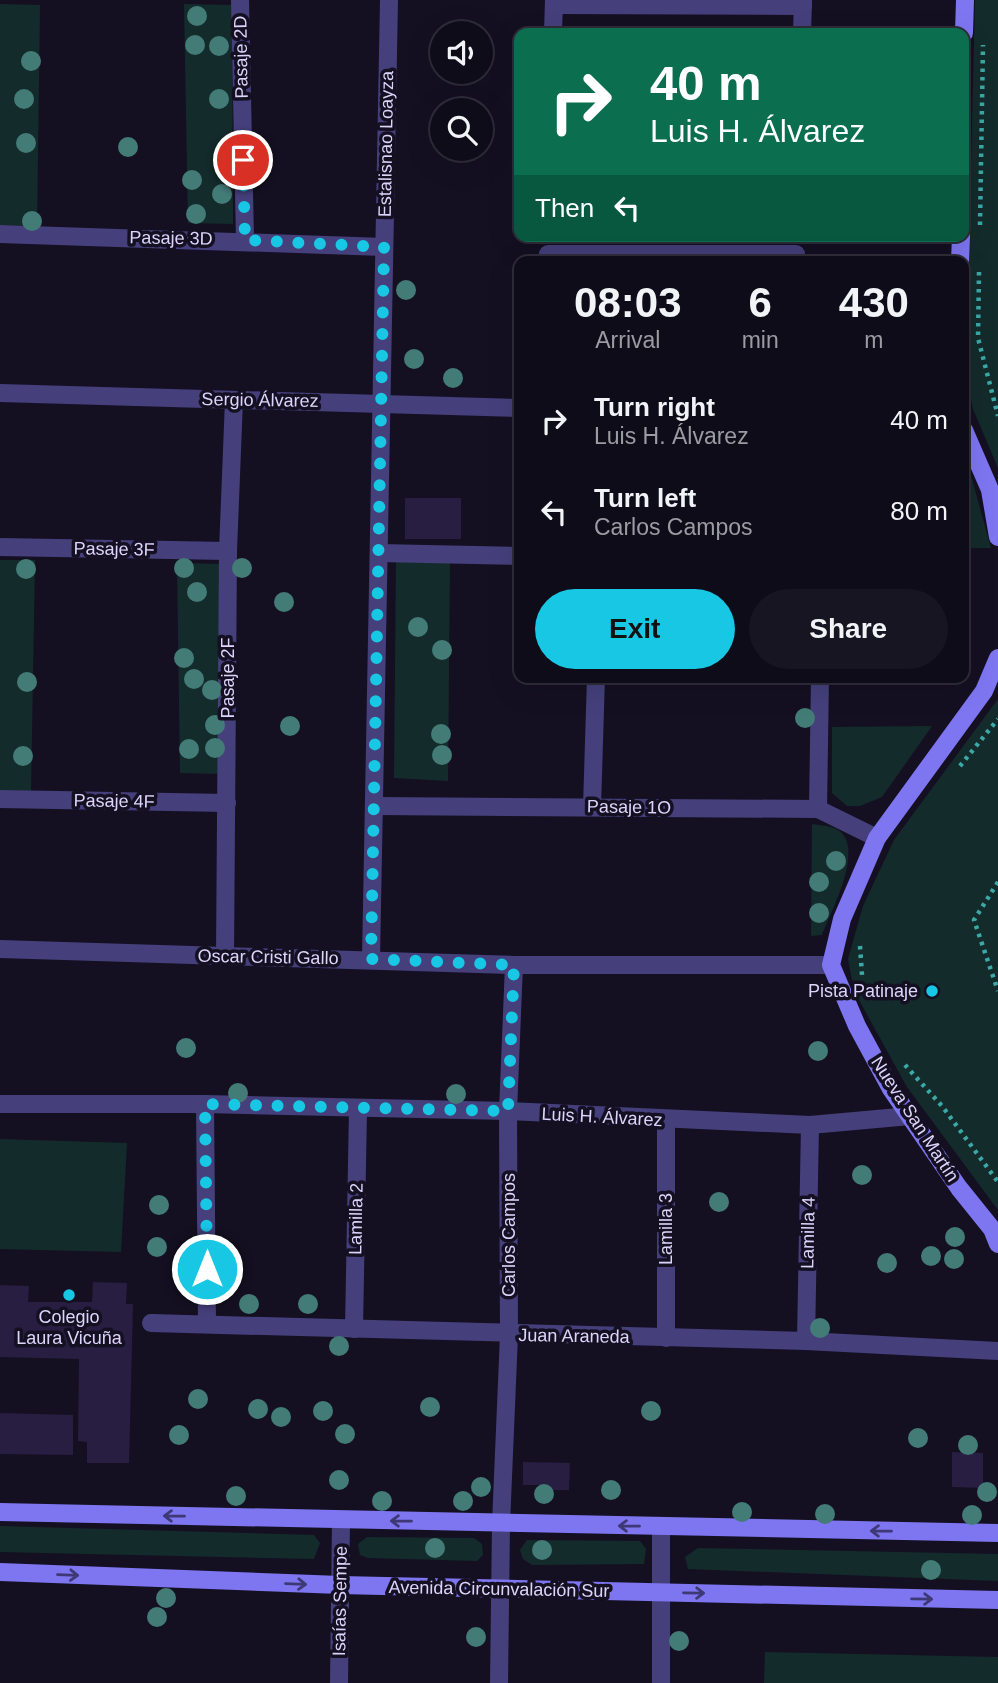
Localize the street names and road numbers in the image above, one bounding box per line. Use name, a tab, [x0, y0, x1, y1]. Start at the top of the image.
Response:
street label: Pasaje 2D	[230, 15, 252, 99]
street label: Estalisnao Loayza	[375, 70, 397, 217]
street label: Pasaje 3D	[129, 227, 213, 249]
street label: Sergio Álvarez	[201, 389, 319, 411]
street label: Pasaje 3F	[73, 538, 155, 560]
street label: Pasaje 2F	[218, 637, 238, 719]
street label: Pasaje 4F	[73, 790, 155, 812]
street label: Pasaje 1O	[587, 796, 671, 818]
street label: Oscar Cristi Gallo	[197, 946, 339, 968]
street label: Nueva San Martín	[867, 1053, 963, 1185]
street label: Luis H. Álvarez	[541, 1104, 663, 1130]
street label: Carlos Campos	[499, 1173, 519, 1297]
street label: Lamilla 2	[345, 1183, 367, 1255]
street label: Lamilla 3	[656, 1193, 676, 1265]
street label: Lamilla 4	[797, 1197, 819, 1269]
street label: Juan Araneda	[518, 1325, 631, 1347]
street label: Isaías Sempe	[329, 1546, 351, 1656]
street label: Avenida Circunvalación Sur	[388, 1577, 610, 1601]

